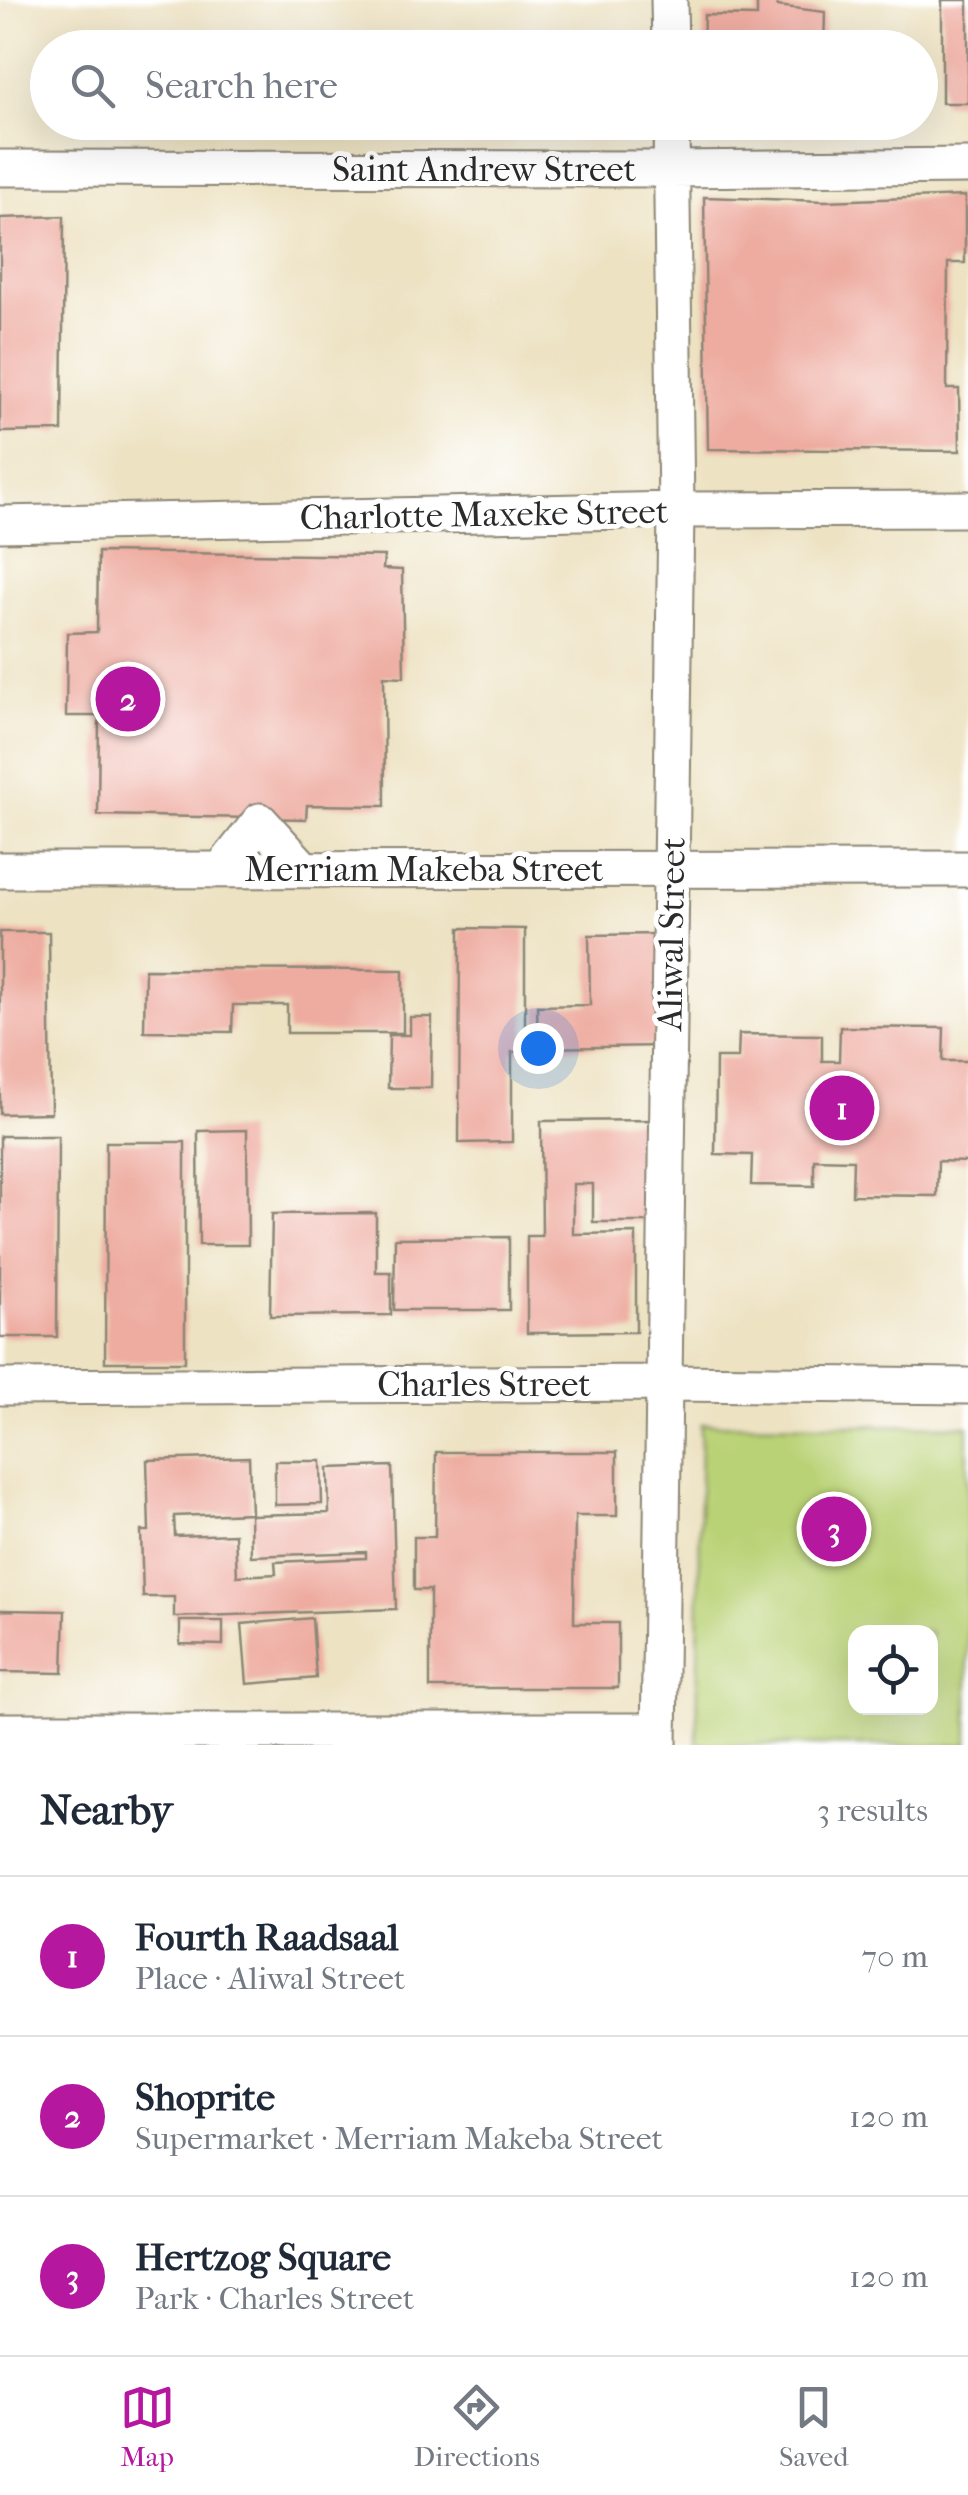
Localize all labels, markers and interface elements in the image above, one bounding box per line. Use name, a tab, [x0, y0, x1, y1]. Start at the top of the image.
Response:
search box	[30, 30, 938, 140]
icon: search	[65, 58, 120, 113]
text: Search here	[145, 63, 338, 108]
street label: Saint Andrew Street	[332, 149, 637, 190]
street label: Charlotte Maxeke Street	[299, 491, 669, 538]
pin: 2	[96, 662, 160, 736]
street label: Aliwal Street	[649, 836, 694, 1033]
street label: Merriam Makeba Street	[244, 849, 604, 890]
your location	[513, 1023, 564, 1074]
pin: 1	[810, 1070, 874, 1146]
street label: Charles Street	[377, 1364, 591, 1405]
pin: 3	[802, 1492, 866, 1566]
map controls	[848, 1625, 938, 1715]
button: locate	[848, 1625, 938, 1715]
text: Nearby	[40, 1786, 172, 1835]
text: 3 results	[817, 1792, 928, 1829]
text: Fourth Raadsaal	[135, 1915, 399, 1960]
text: 1	[67, 1938, 78, 1975]
text: 70 m	[862, 1938, 928, 1975]
text: Place · Aliwal Street	[135, 1960, 405, 1997]
text: Shoprite	[135, 2075, 275, 2120]
text: 2	[64, 2098, 81, 2135]
text: 120 m	[849, 2098, 928, 2135]
text: Supermarket · Merriam Makeba Street	[135, 2120, 663, 2157]
text: Hertzog Square	[135, 2235, 391, 2280]
text: 3	[66, 2258, 79, 2295]
text: 120 m	[849, 2258, 928, 2295]
text: Park · Charles Street	[135, 2280, 414, 2317]
tab: Map	[120, 2380, 175, 2473]
tab: Directions	[414, 2380, 540, 2473]
tab: Saved	[779, 2380, 848, 2473]

